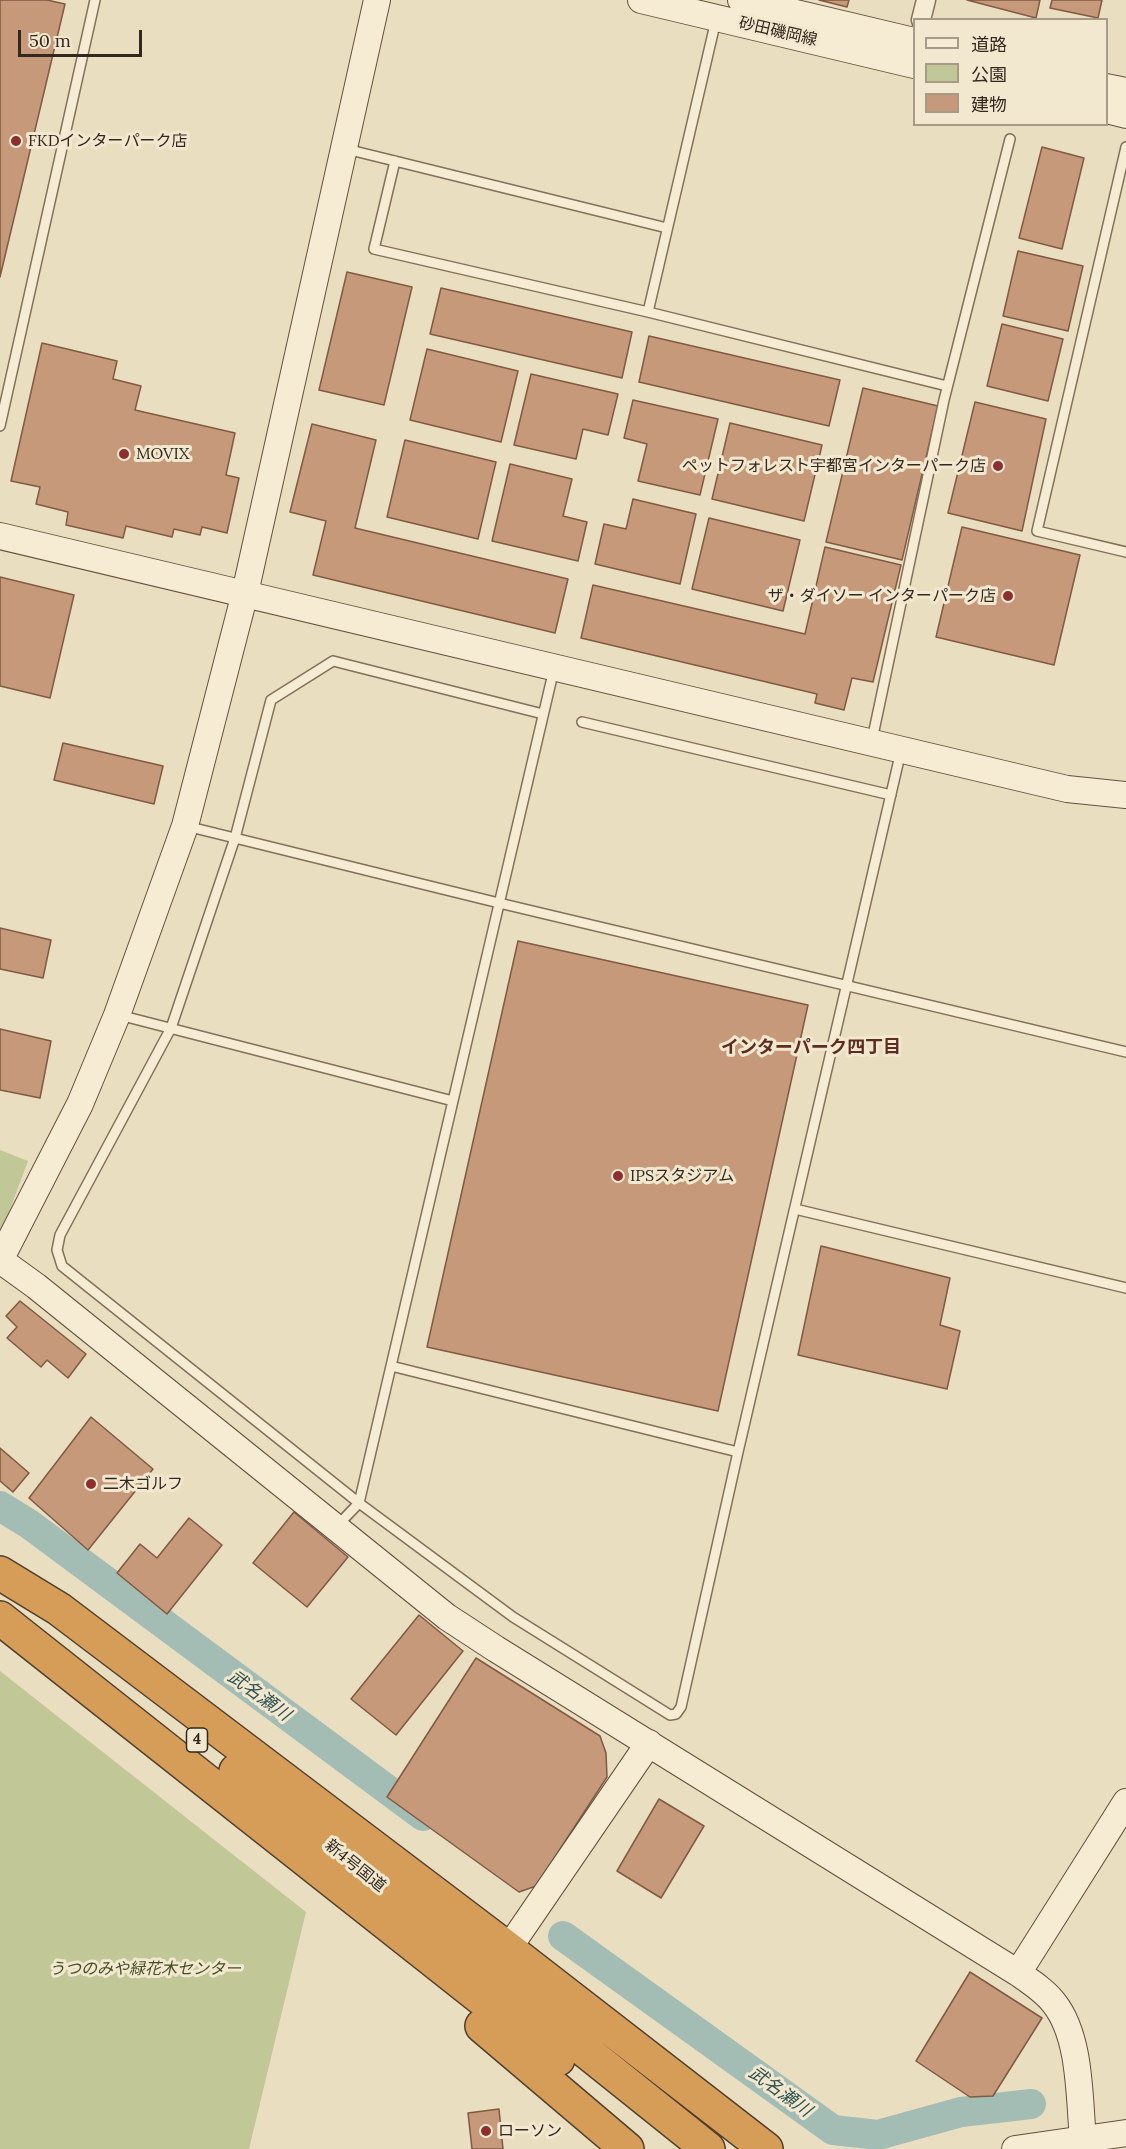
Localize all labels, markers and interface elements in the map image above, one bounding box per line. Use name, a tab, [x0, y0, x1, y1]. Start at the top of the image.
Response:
street label: 砂田磯岡線	[737, 14, 819, 50]
scale bar	[21, 18, 146, 56]
legend	[913, 18, 1108, 126]
text: 50 m	[29, 29, 71, 52]
text: 道路	[971, 33, 1007, 56]
text: 公園	[971, 63, 1007, 86]
text: 建物	[971, 93, 1007, 116]
place label: FKDインターパーク店	[28, 131, 188, 151]
marker: FKDインターパーク店	[9, 134, 23, 148]
place label: MOVIX	[136, 444, 189, 464]
marker: MOVIX	[117, 447, 131, 461]
place label: ペットフォレスト宇都宮インターパーク店	[682, 456, 986, 476]
marker: ペットフォレスト宇都宮インターパーク店	[991, 459, 1005, 473]
place label: ザ・ダイソー インターパーク店	[768, 586, 996, 606]
marker: ザ・ダイソー インターパーク店	[1001, 589, 1015, 603]
district label: インターパーク四丁目	[721, 1037, 901, 1059]
place label: IPSスタジアム	[630, 1166, 734, 1186]
marker: IPSスタジアム	[611, 1169, 625, 1183]
place label: 二木ゴルフ	[103, 1474, 183, 1494]
marker: 二木ゴルフ	[84, 1477, 98, 1491]
water label: 武名瀬川	[224, 1666, 294, 1726]
road number: 4	[186, 1728, 208, 1752]
street label: 新4号国道	[321, 1836, 389, 1896]
park label: うつのみや緑花木センター	[49, 1959, 241, 1979]
water label: 武名瀬川	[745, 2062, 815, 2122]
place label: ローソン	[498, 2121, 562, 2141]
marker: ローソン	[479, 2124, 493, 2138]

